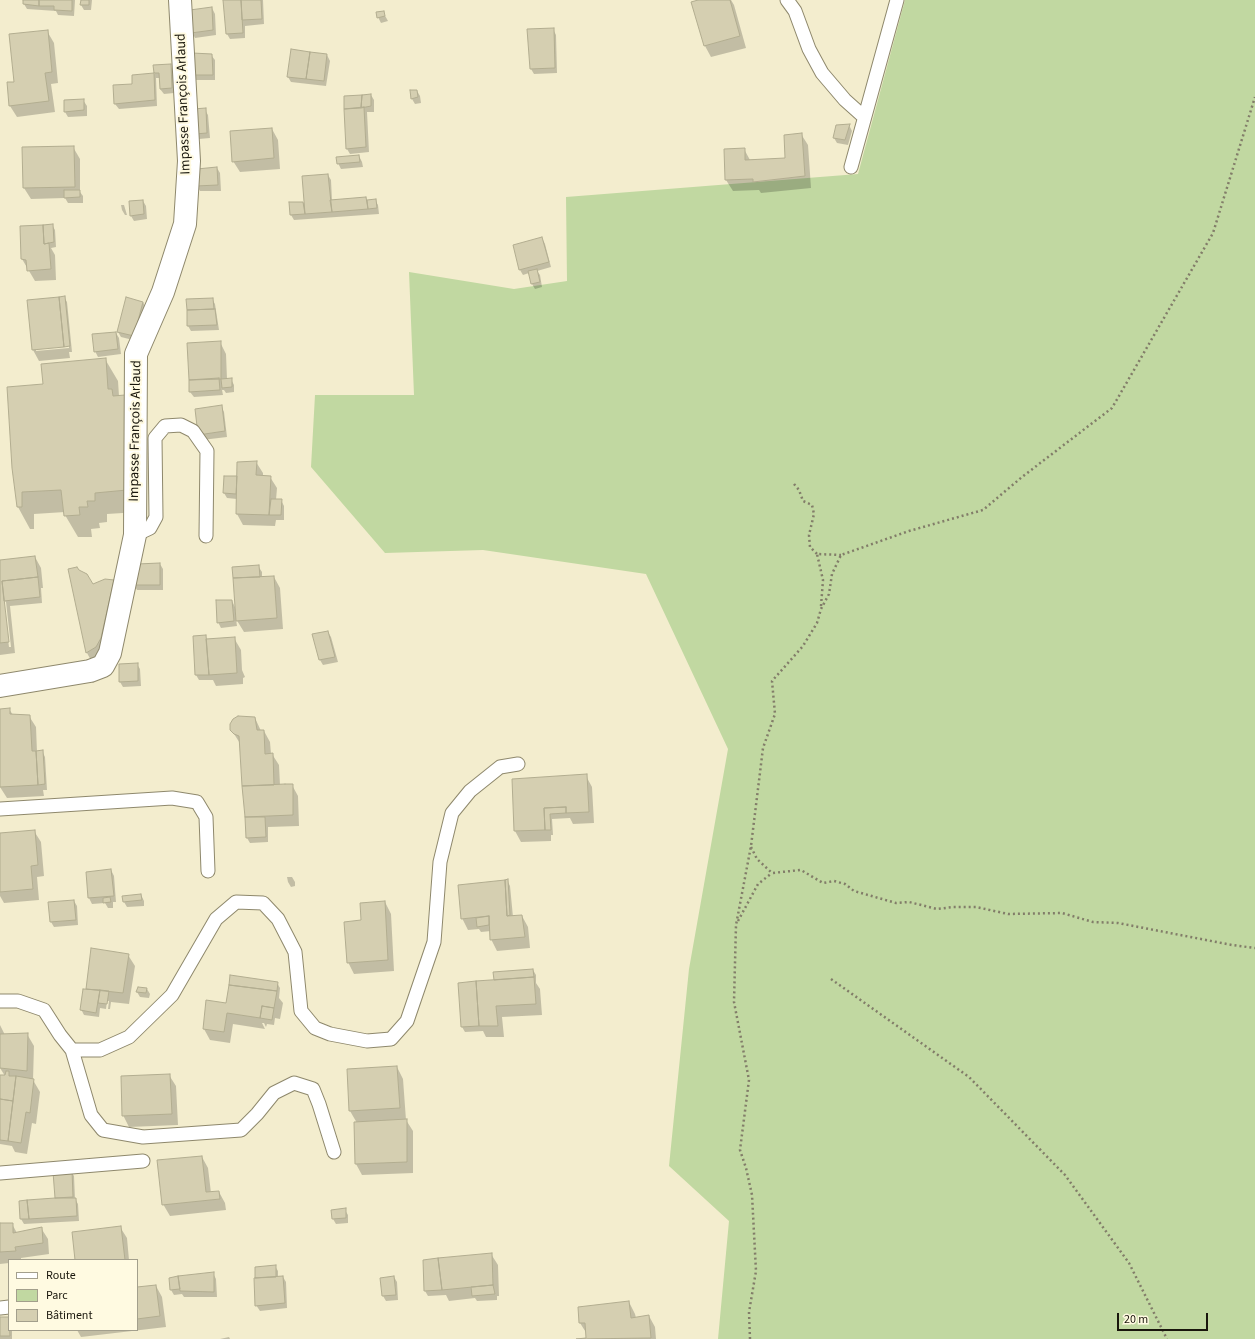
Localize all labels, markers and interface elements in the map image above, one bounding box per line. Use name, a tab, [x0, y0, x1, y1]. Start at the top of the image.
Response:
street label: Impasse François Arlaud	[173, 33, 195, 175]
street label: Impasse François Arlaud	[126, 360, 146, 502]
legend	[8, 1259, 138, 1331]
text: Route	[46, 1267, 76, 1284]
text: Parc	[46, 1287, 68, 1304]
scale bar	[1119, 1305, 1210, 1331]
text: Bâtiment	[46, 1307, 92, 1324]
text: 20 m	[1124, 1311, 1148, 1328]

